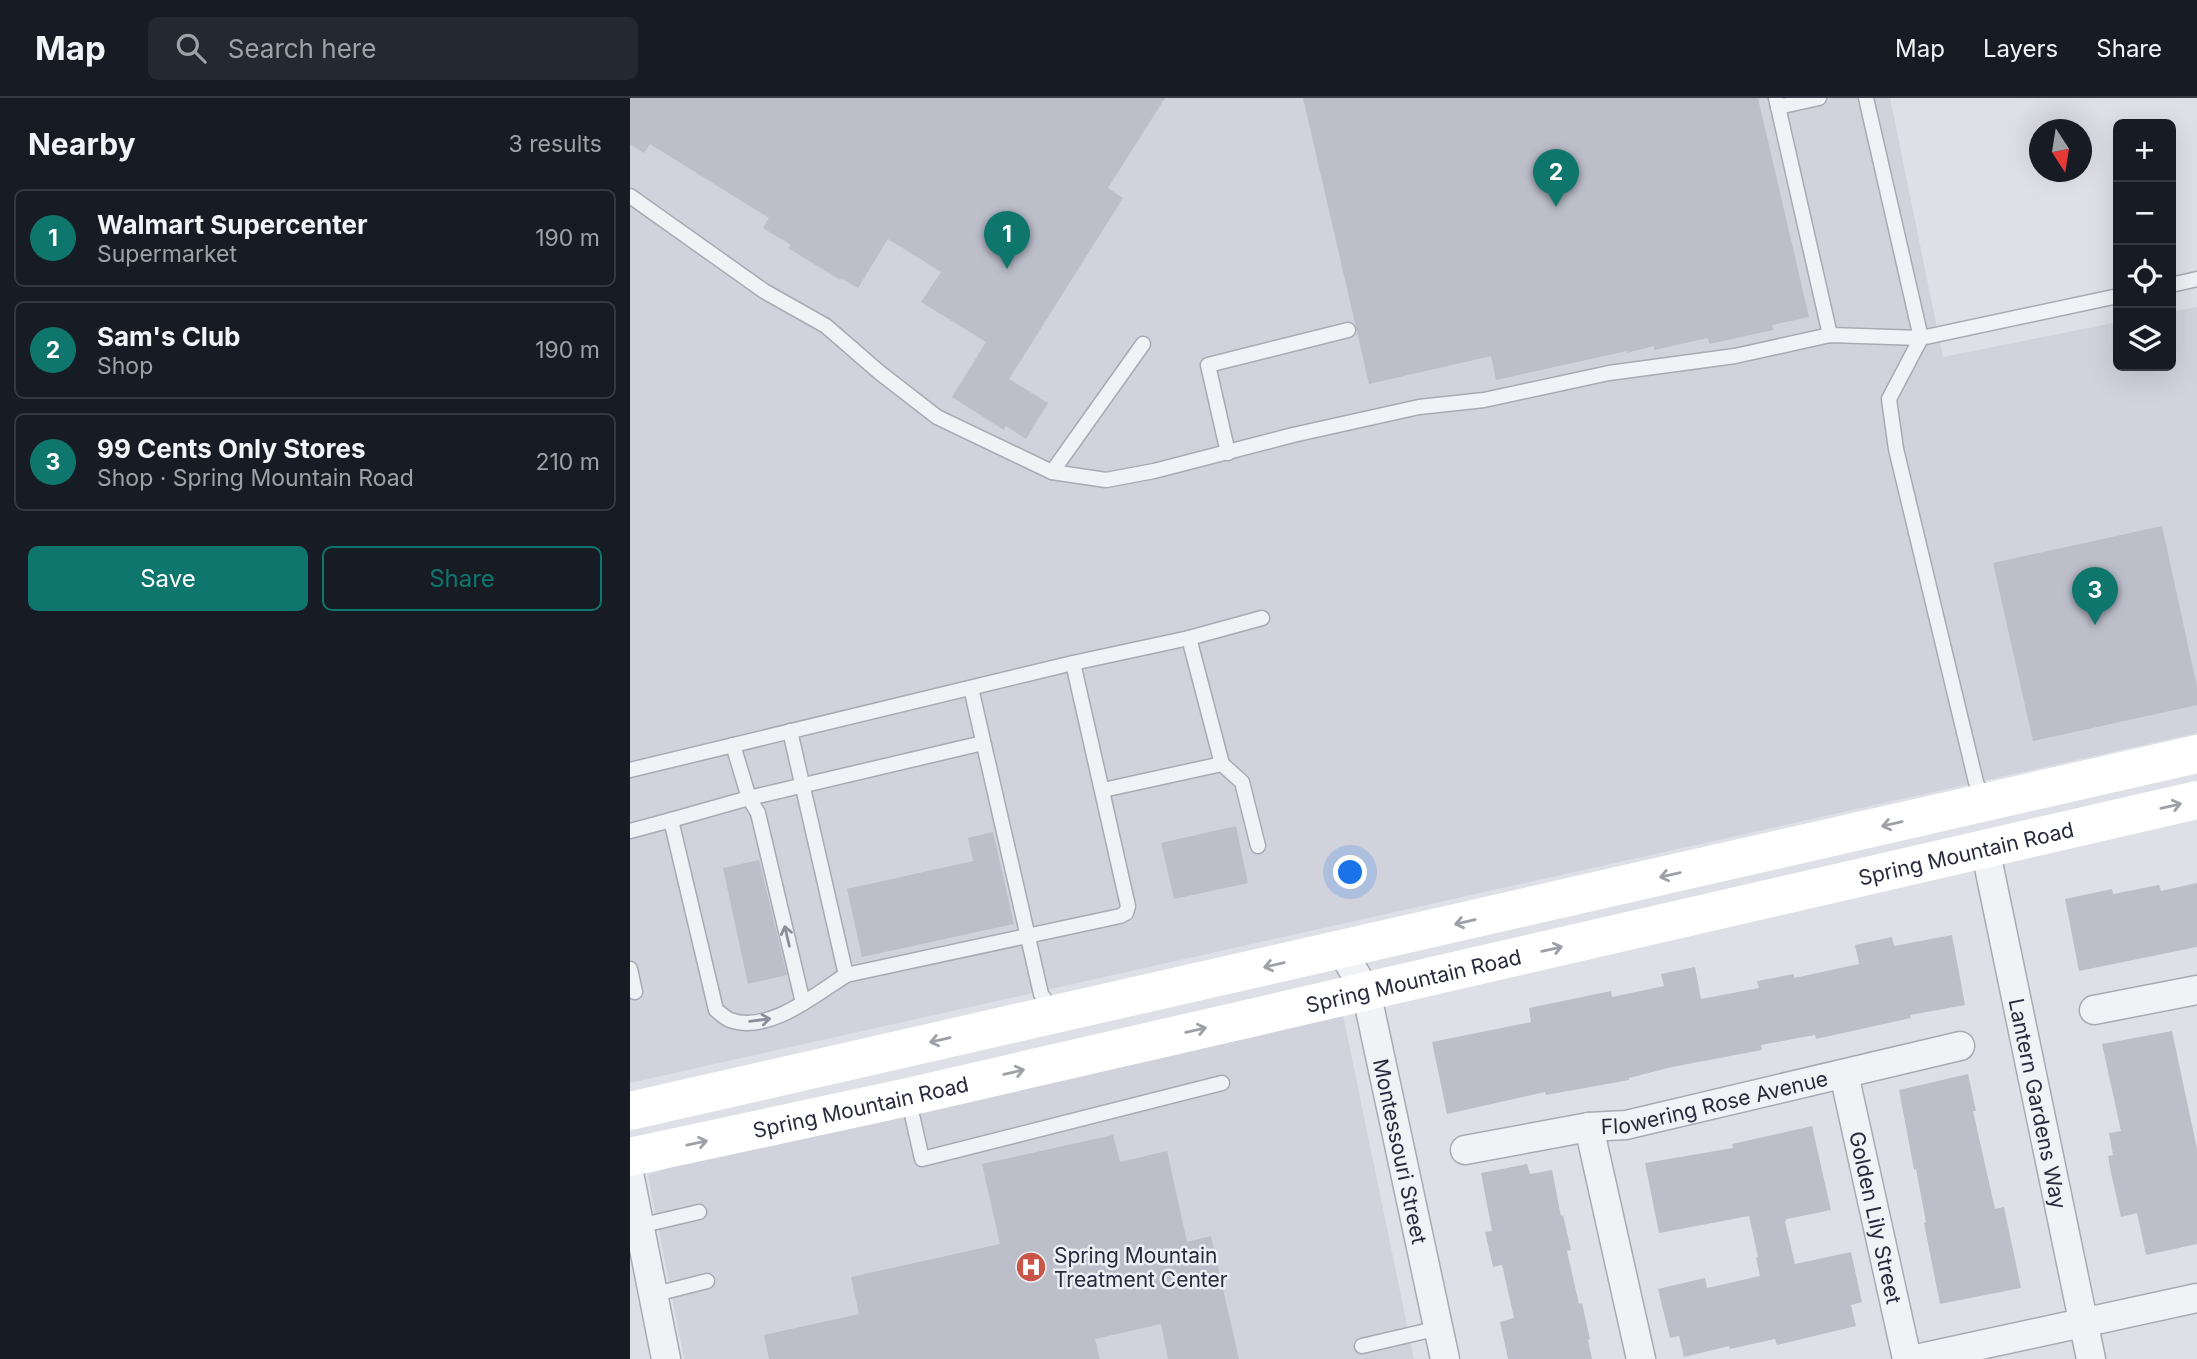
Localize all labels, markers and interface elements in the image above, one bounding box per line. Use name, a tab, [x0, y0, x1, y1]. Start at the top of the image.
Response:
search box	[148, 17, 638, 80]
text: Map	[35, 28, 106, 68]
icon: search	[172, 29, 210, 67]
text: Search here	[228, 33, 376, 64]
text: Map	[1895, 34, 1945, 63]
text: Layers	[1983, 34, 2058, 63]
text: Share	[2096, 34, 2162, 63]
north arrow	[2029, 119, 2092, 182]
map controls	[2113, 119, 2176, 371]
button: +	[2113, 119, 2176, 182]
text: Nearby	[28, 126, 136, 162]
text: 3 results	[509, 130, 602, 158]
pin: 2	[1533, 149, 1579, 207]
button: −	[2113, 182, 2176, 245]
text: Walmart Supercenter	[97, 209, 368, 240]
pin: 1	[984, 211, 1030, 269]
text: 1	[48, 224, 58, 252]
text: 190 m	[535, 224, 600, 252]
text: Supermarket	[97, 240, 237, 268]
button: locate	[2113, 245, 2176, 308]
button: layers	[2113, 308, 2176, 371]
text: Sam's Club	[97, 321, 240, 352]
text: 2	[46, 336, 60, 364]
text: 190 m	[535, 336, 600, 364]
text: Shop	[97, 352, 153, 380]
text: 99 Cents Only Stores	[97, 433, 365, 464]
text: 3	[46, 448, 60, 476]
text: 210 m	[535, 448, 600, 476]
text: Shop · Spring Mountain Road	[97, 464, 414, 492]
button: Save	[28, 546, 308, 611]
button: Share	[322, 546, 602, 611]
pin: 3	[2072, 567, 2118, 625]
one-way arrow	[2159, 799, 2182, 812]
street label: Spring Mountain Road	[1856, 816, 2076, 890]
one-way arrow	[1881, 818, 1904, 831]
your location	[1333, 855, 1367, 889]
one-way arrow	[1659, 869, 1682, 882]
one-way arrow	[1454, 915, 1477, 929]
one-way arrow	[780, 925, 793, 948]
one-way arrow	[1540, 942, 1563, 955]
street label: Spring Mountain Road	[1303, 944, 1523, 1017]
one-way arrow	[1263, 959, 1286, 972]
street label: Lantern Gardens Way	[2004, 996, 2072, 1211]
one-way arrow	[748, 1013, 771, 1026]
one-way arrow	[1184, 1023, 1207, 1037]
one-way arrow	[930, 1034, 952, 1047]
street label: Montessouri Street	[1368, 1056, 1432, 1246]
one-way arrow	[1003, 1065, 1025, 1078]
street label: Flowering Rose Avenue	[1600, 1065, 1830, 1139]
street label: Spring Mountain Road	[750, 1071, 971, 1143]
street label: Golden Lily Street	[1845, 1129, 1907, 1306]
one-way arrow	[685, 1135, 708, 1149]
place label: Spring Mountain Treatment Center	[1054, 1243, 1228, 1292]
hospital icon: Spring Mountain Treatment Center	[1014, 1250, 1048, 1284]

